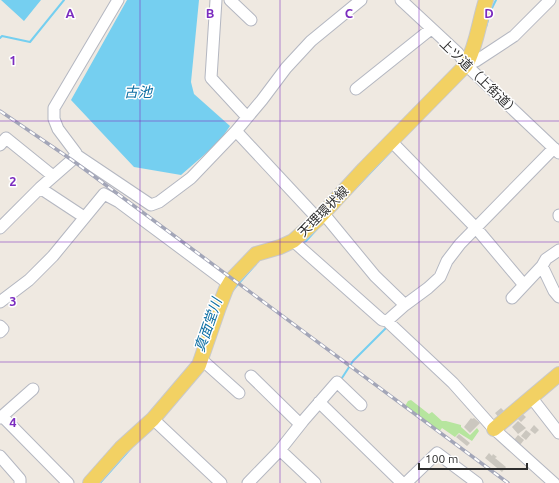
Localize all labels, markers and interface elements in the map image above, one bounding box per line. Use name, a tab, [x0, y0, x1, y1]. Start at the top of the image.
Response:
text: A	[65, 6, 75, 20]
text: B	[206, 6, 215, 20]
text: C	[345, 6, 354, 20]
text: D	[484, 6, 494, 20]
street label: 上ツ道（上街道）	[438, 36, 522, 118]
text: 1	[9, 53, 17, 67]
water label: 古池	[124, 84, 154, 100]
text: 2	[9, 174, 17, 188]
street label: 天理環状線	[295, 183, 351, 239]
text: 3	[9, 294, 17, 308]
water label: 真面堂川	[191, 294, 225, 354]
text: 4	[9, 415, 17, 429]
scale bar	[419, 445, 527, 471]
text: 100 m	[425, 452, 458, 465]

